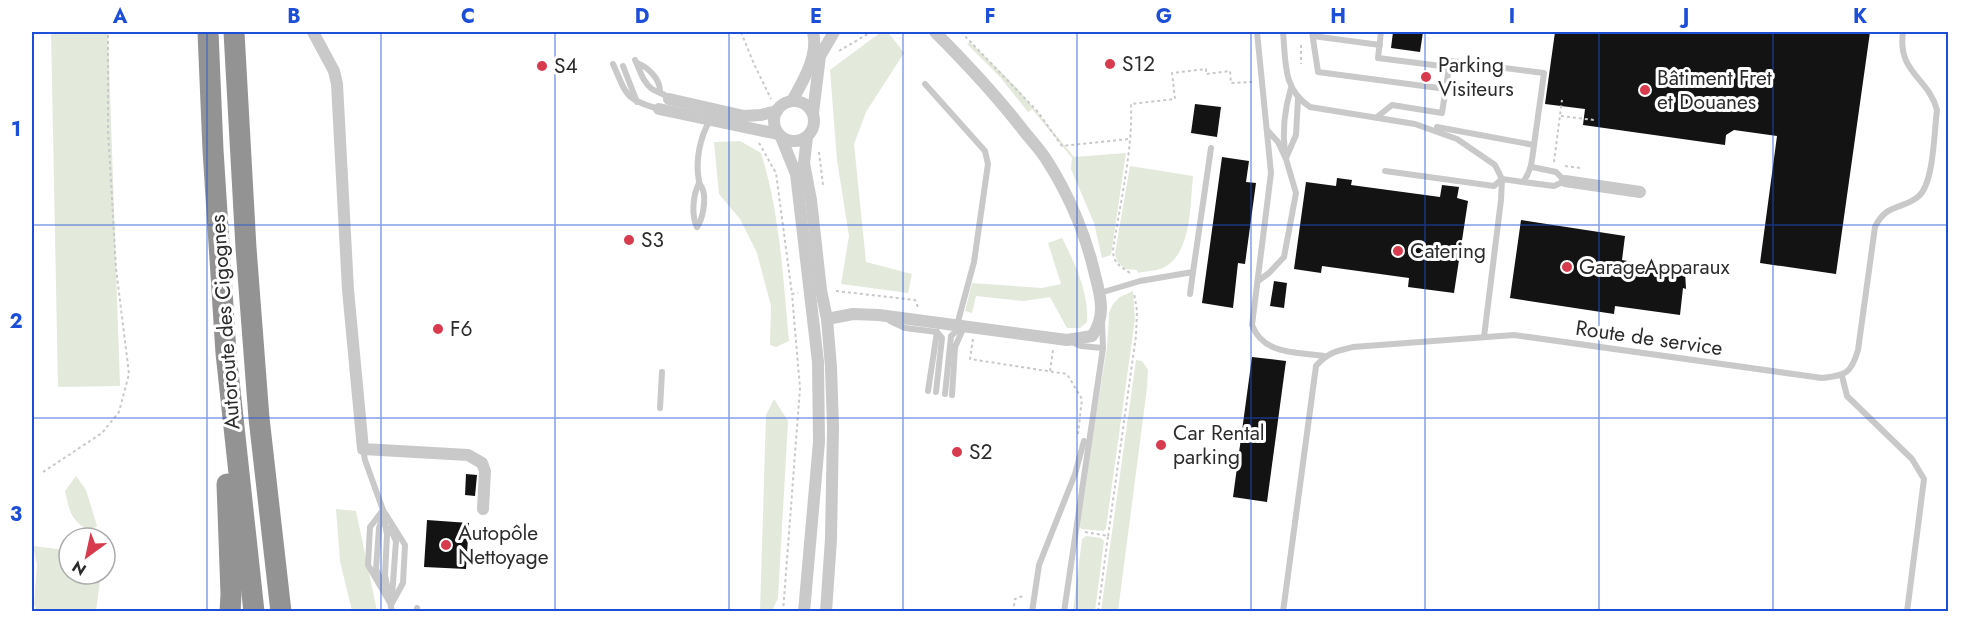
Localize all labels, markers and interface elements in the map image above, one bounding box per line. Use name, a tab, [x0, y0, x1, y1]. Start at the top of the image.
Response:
text: A	[112, 2, 128, 31]
text: B	[287, 2, 301, 31]
text: C	[461, 2, 475, 31]
text: D	[635, 2, 649, 31]
text: E	[810, 2, 822, 31]
text: F	[984, 2, 996, 31]
text: G	[1156, 2, 1172, 31]
text: H	[1330, 2, 1346, 31]
text: I	[1509, 2, 1515, 31]
text: J	[1679, 2, 1689, 31]
text: K	[1853, 2, 1867, 31]
place label: S12	[1122, 49, 1155, 79]
place label: Parking Visiteurs	[1438, 50, 1514, 104]
place label: S4	[554, 51, 578, 81]
marker: S12	[1103, 57, 1117, 71]
marker: S4	[535, 59, 549, 73]
place label: Bâtiment Fret et Douanes	[1657, 63, 1772, 117]
marker: Parking Visiteurs	[1419, 70, 1433, 84]
marker: Bâtiment Fret et Douanes	[1638, 83, 1652, 97]
text: 1	[11, 115, 21, 144]
street label: Autoroute des Cigognes	[203, 213, 247, 431]
place label: S3	[641, 225, 664, 255]
marker: S3	[622, 233, 636, 247]
place label: Catering	[1410, 236, 1486, 266]
marker: Catering	[1391, 244, 1405, 258]
place label: GarageApparaux	[1579, 252, 1730, 282]
marker: GarageApparaux	[1560, 260, 1574, 274]
text: 2	[9, 307, 23, 336]
street label: Route de service	[1574, 313, 1725, 363]
place label: F6	[450, 314, 473, 344]
marker: F6	[431, 322, 445, 336]
place label: Car Rental parking	[1173, 418, 1265, 472]
place label: S2	[969, 437, 992, 467]
marker: Car Rental parking	[1154, 438, 1168, 452]
marker: S2	[950, 445, 964, 459]
text: 3	[10, 500, 22, 529]
place label: Autopôle Nettoyage	[458, 518, 549, 572]
north arrow	[57, 526, 117, 586]
marker: Autopôle Nettoyage	[439, 538, 453, 552]
text: N	[68, 555, 91, 581]

